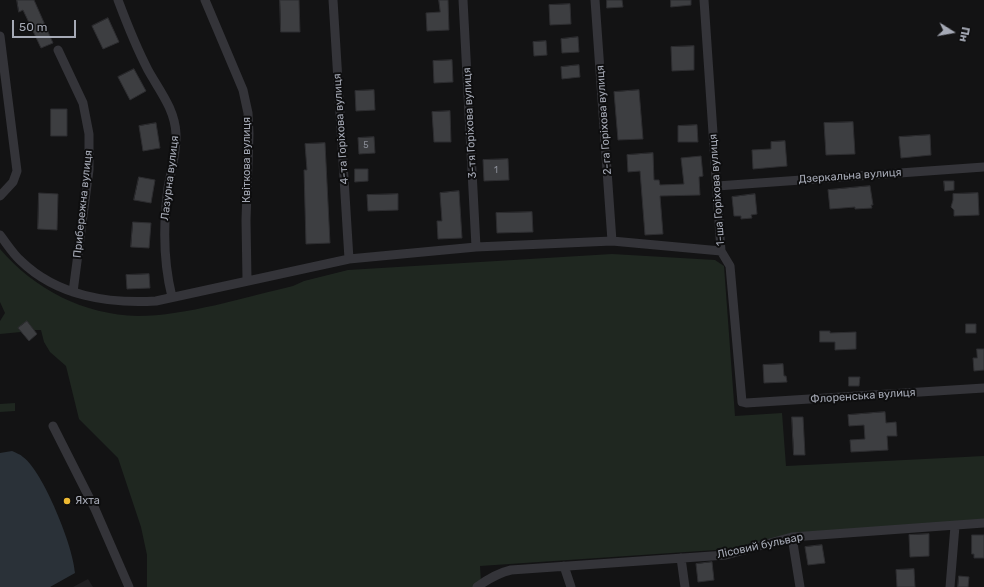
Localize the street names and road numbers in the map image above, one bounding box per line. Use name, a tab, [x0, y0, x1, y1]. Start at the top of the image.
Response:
street label: 2-га Горіхова вулиця	[594, 65, 614, 175]
street label: 3-тя Горіхова вулиця	[461, 67, 479, 179]
street label: 4-та Горіхова вулиця	[331, 73, 351, 185]
street label: Квіткова вулиця	[240, 117, 254, 203]
street label: 1-ша Горіхова вулиця	[706, 134, 728, 246]
street label: Лазурна вулиця	[158, 135, 182, 221]
street label: Прибережна вулиця	[71, 149, 95, 259]
street label: Дзеркальна вулиця	[798, 166, 902, 186]
street label: Флоренська вулиця	[810, 386, 916, 406]
street label: Лісовий бульвар	[716, 530, 804, 562]

